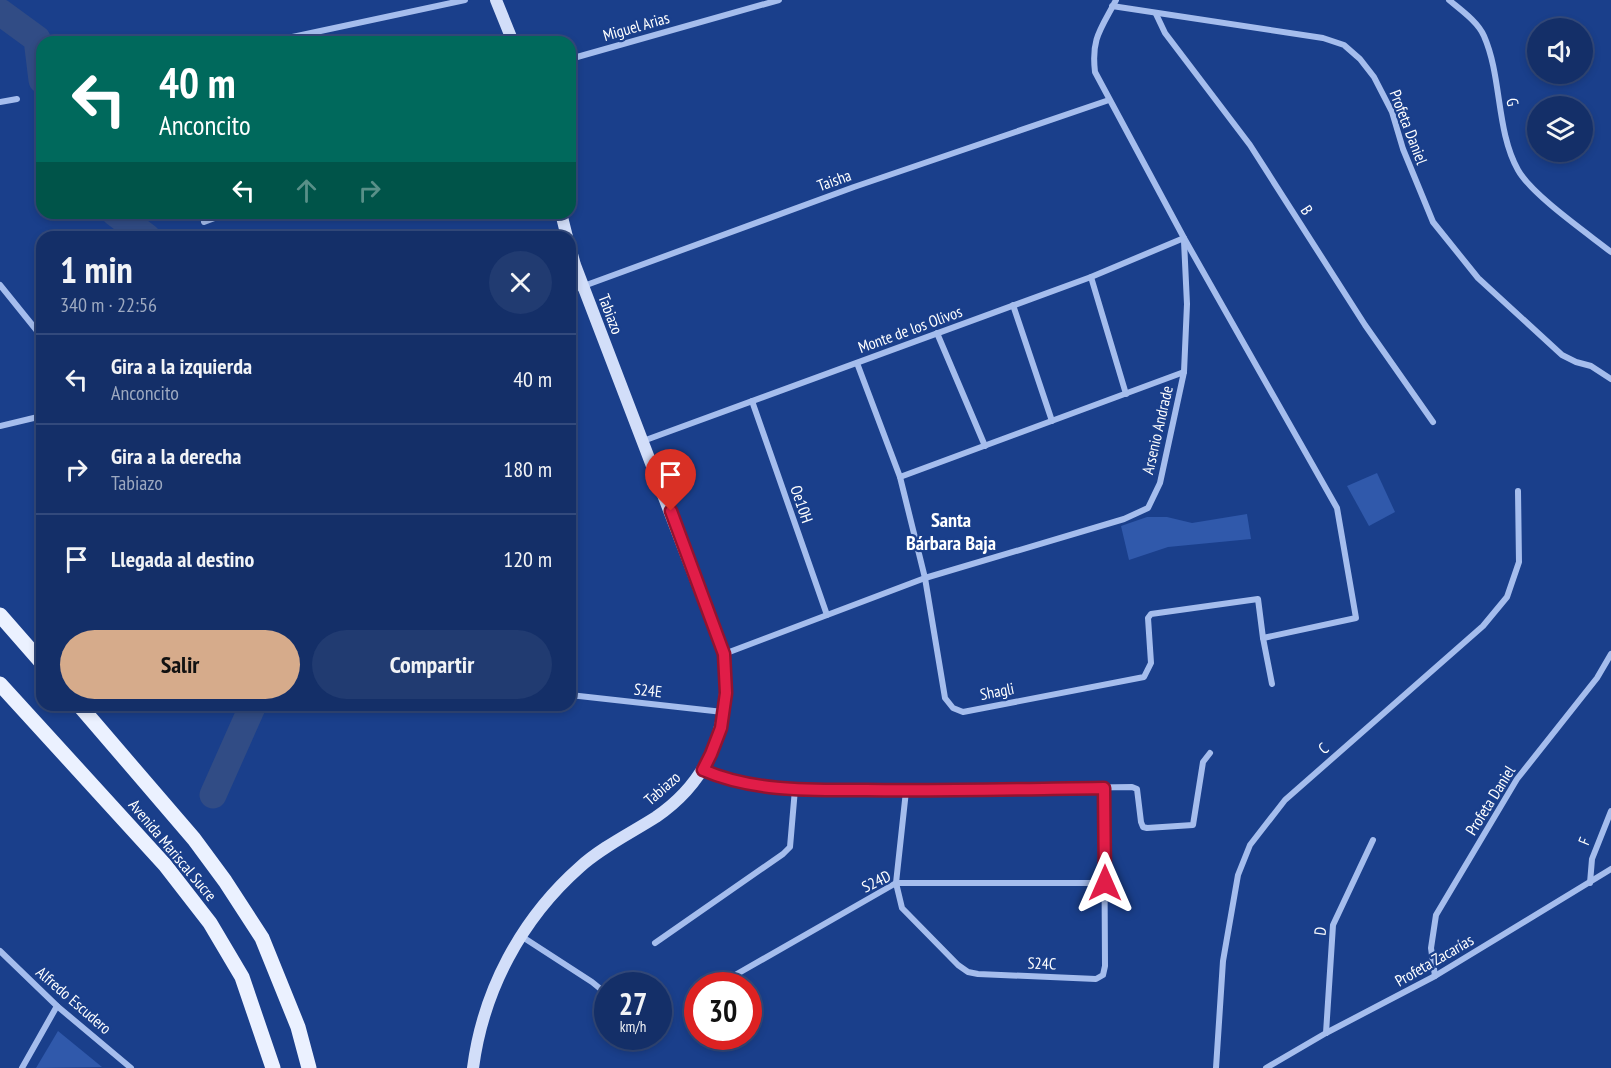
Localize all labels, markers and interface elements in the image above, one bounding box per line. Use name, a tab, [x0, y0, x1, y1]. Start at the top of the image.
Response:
street label: Miguel Arias	[601, 7, 671, 45]
map controls	[1527, 18, 1593, 162]
button: sound	[1527, 18, 1593, 84]
text: 40 m	[159, 55, 236, 110]
icon: left	[60, 60, 138, 138]
street label: Profeta Daniel	[1386, 87, 1432, 167]
street label: G	[1502, 96, 1524, 108]
button: layers	[1527, 96, 1593, 162]
text: Anconcito	[159, 108, 251, 142]
street label: Taisha	[814, 165, 854, 195]
icon: left	[227, 174, 260, 207]
icon: ahead	[290, 174, 323, 207]
icon: right	[353, 174, 386, 207]
street label: B	[1297, 201, 1317, 219]
text: 1 min	[60, 246, 133, 293]
button: close	[489, 251, 552, 314]
street label: Tabiazo	[594, 291, 628, 337]
text: 340 m · 22:56	[60, 292, 157, 318]
street label: Monte de los Olivos	[855, 301, 965, 357]
text: Gira a la izquierda	[111, 352, 252, 380]
icon: left	[60, 363, 93, 396]
text: 40 m	[513, 365, 552, 393]
text: Anconcito	[111, 380, 179, 406]
street label: Arsenio Andrade	[1137, 384, 1177, 476]
text: Gira a la derecha	[111, 442, 241, 470]
pin	[645, 449, 696, 511]
icon: right	[60, 453, 93, 486]
text: 180 m	[503, 455, 552, 483]
icon: arrive	[654, 458, 687, 491]
text: Tabiazo	[111, 470, 163, 496]
street label: Oe10H	[786, 483, 818, 525]
district label: Santa Bárbara Baja	[906, 507, 996, 556]
icon: arrive	[60, 543, 93, 576]
text: Llegada al destino	[111, 545, 254, 573]
text: 120 m	[503, 545, 552, 573]
button: Salir	[60, 630, 300, 699]
button: Compartir	[312, 630, 552, 699]
street label: Shagli	[978, 678, 1016, 704]
street label: S24E	[633, 679, 663, 701]
street label: C	[1314, 738, 1332, 758]
street label: Profeta Daniel	[1461, 761, 1519, 839]
street label: Tabiazo	[640, 767, 684, 809]
street label: Avenida Mariscal Sucre	[125, 795, 221, 905]
street label: F	[1573, 834, 1595, 848]
position arrow	[1073, 851, 1137, 915]
street label: S24D	[858, 866, 894, 896]
street label: D	[1310, 925, 1330, 937]
street label: Profeta Zacarías	[1391, 929, 1477, 991]
street label: S24C	[1027, 953, 1057, 973]
street label: Alfredo Escudero	[32, 962, 116, 1038]
speed limit sign: 30	[684, 972, 762, 1050]
text: 27	[619, 984, 647, 1023]
text: km/h	[620, 1017, 646, 1036]

